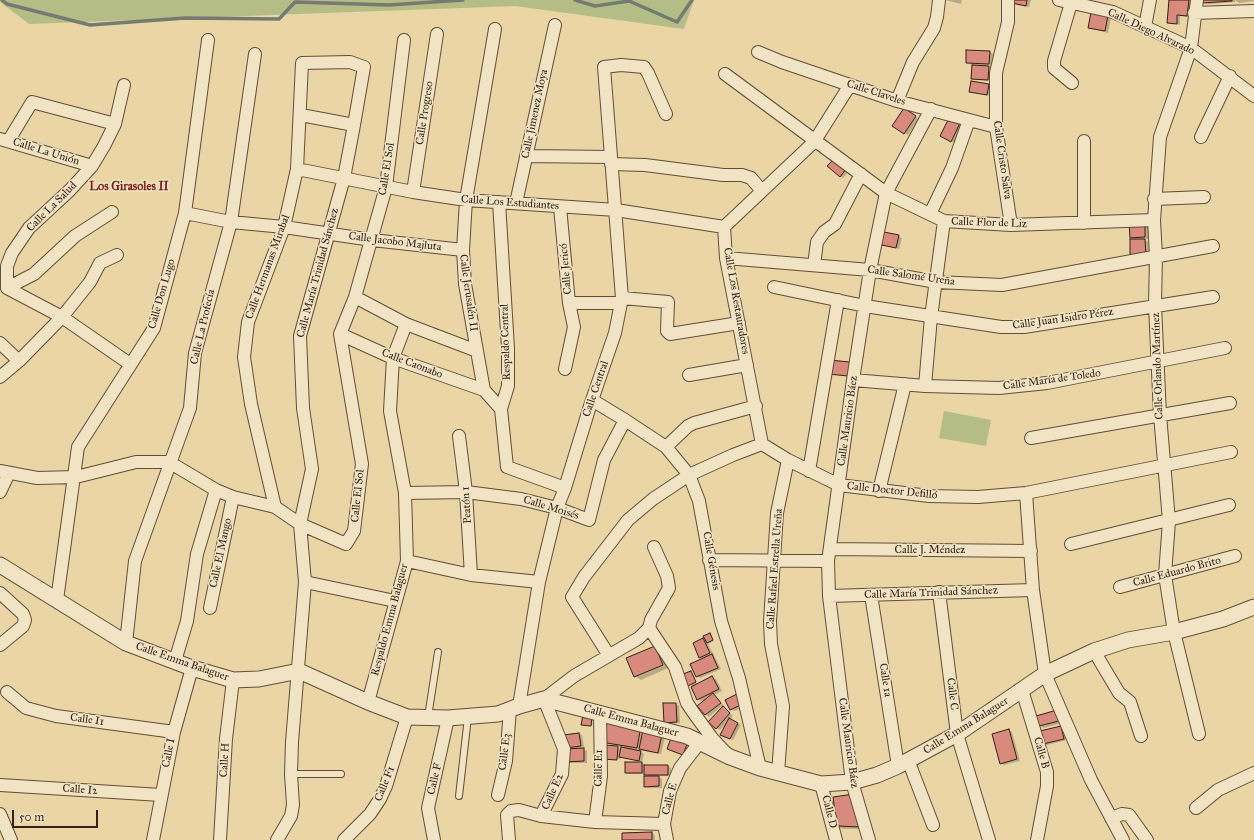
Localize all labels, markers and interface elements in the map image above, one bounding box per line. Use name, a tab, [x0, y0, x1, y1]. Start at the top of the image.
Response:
street label: Calle Diego Alvarado	[1105, 6, 1197, 58]
street label: Calle Jimenez Moya	[519, 68, 551, 160]
street label: Calle Claveles	[845, 77, 907, 109]
street label: Calle Progreso	[413, 80, 437, 146]
street label: Calle Cristo Salva	[990, 120, 1014, 200]
street label: Calle La Unión	[11, 136, 81, 168]
street label: Calle El Sol	[376, 142, 398, 196]
street label: Calle La Salud	[24, 179, 80, 235]
district label: Los Girasoles II	[89, 180, 169, 194]
street label: Calle Los Estudiantes	[460, 193, 560, 213]
street label: Calle María Trinidad Sánchez	[294, 207, 342, 339]
street label: Calle Hermanas Mirabal	[243, 213, 293, 321]
street label: Calle Flor de Liz	[951, 215, 1027, 231]
street label: Calle Jacobo Majluta	[348, 230, 442, 254]
street label: Calle Jericó	[557, 243, 575, 295]
street label: Calle Los Restauradores	[720, 247, 752, 355]
street label: Calle Jerusalén II	[456, 254, 480, 332]
street label: Calle Don Lugo	[146, 257, 178, 331]
street label: Calle Salomé Ureña	[866, 263, 956, 289]
street label: Calle La Profecía	[188, 288, 218, 366]
street label: Respaldo Central	[498, 304, 514, 380]
street label: Calle Juan Isidro Pérez	[1012, 305, 1114, 333]
street label: Calle Orlando Martínez	[1150, 312, 1166, 420]
street label: Calle Caonabo	[380, 346, 444, 382]
street label: Calle Central	[580, 359, 612, 419]
street label: Calle María de Toledo	[1002, 367, 1102, 393]
street label: Calle Mauricio Báez	[835, 375, 861, 467]
street label: Calle El Sol	[349, 469, 367, 523]
street label: Calle Doctor Defilló	[846, 480, 938, 502]
street label: Peatón 1	[459, 486, 475, 524]
street label: Calle Moisés	[522, 493, 580, 523]
street label: Calle Rafael Estrella Ureña	[764, 508, 786, 630]
street label: Calle El Mango	[207, 517, 235, 589]
street label: Calle Génesis	[699, 531, 723, 591]
street label: Calle J. Méndez	[895, 543, 965, 557]
street label: Calle Eduardo Brito	[1132, 554, 1222, 590]
street label: Respaldo Emma Balaguer	[369, 562, 411, 678]
street label: Calle María Trinidad Sánchez	[864, 584, 998, 602]
street label: Calle Emma Balaguer	[134, 640, 230, 684]
street label: Calle 1a	[876, 662, 894, 698]
street label: Calle C	[943, 677, 961, 711]
street label: Calle Emma Balaguer	[921, 695, 1011, 757]
street label: Calle Mauricio Báez	[835, 697, 861, 789]
street label: Calle Emma Balaguer	[582, 702, 680, 740]
street label: Calle I1	[69, 711, 105, 729]
street label: Calle E3	[496, 733, 514, 771]
street label: Calle B	[1030, 736, 1052, 770]
street label: Calle I	[160, 737, 178, 769]
street label: Calle H	[218, 742, 232, 778]
street label: Calle E1	[592, 749, 606, 787]
street label: Calle F	[425, 762, 445, 796]
street label: Calle F1	[372, 765, 398, 803]
street label: Calle E2	[539, 772, 567, 812]
street label: Calle E	[659, 781, 681, 817]
street label: Calle I2	[62, 782, 98, 798]
street label: Calle D	[819, 794, 839, 830]
scale bar	[14, 802, 100, 828]
text: 50 m	[19, 810, 44, 824]

